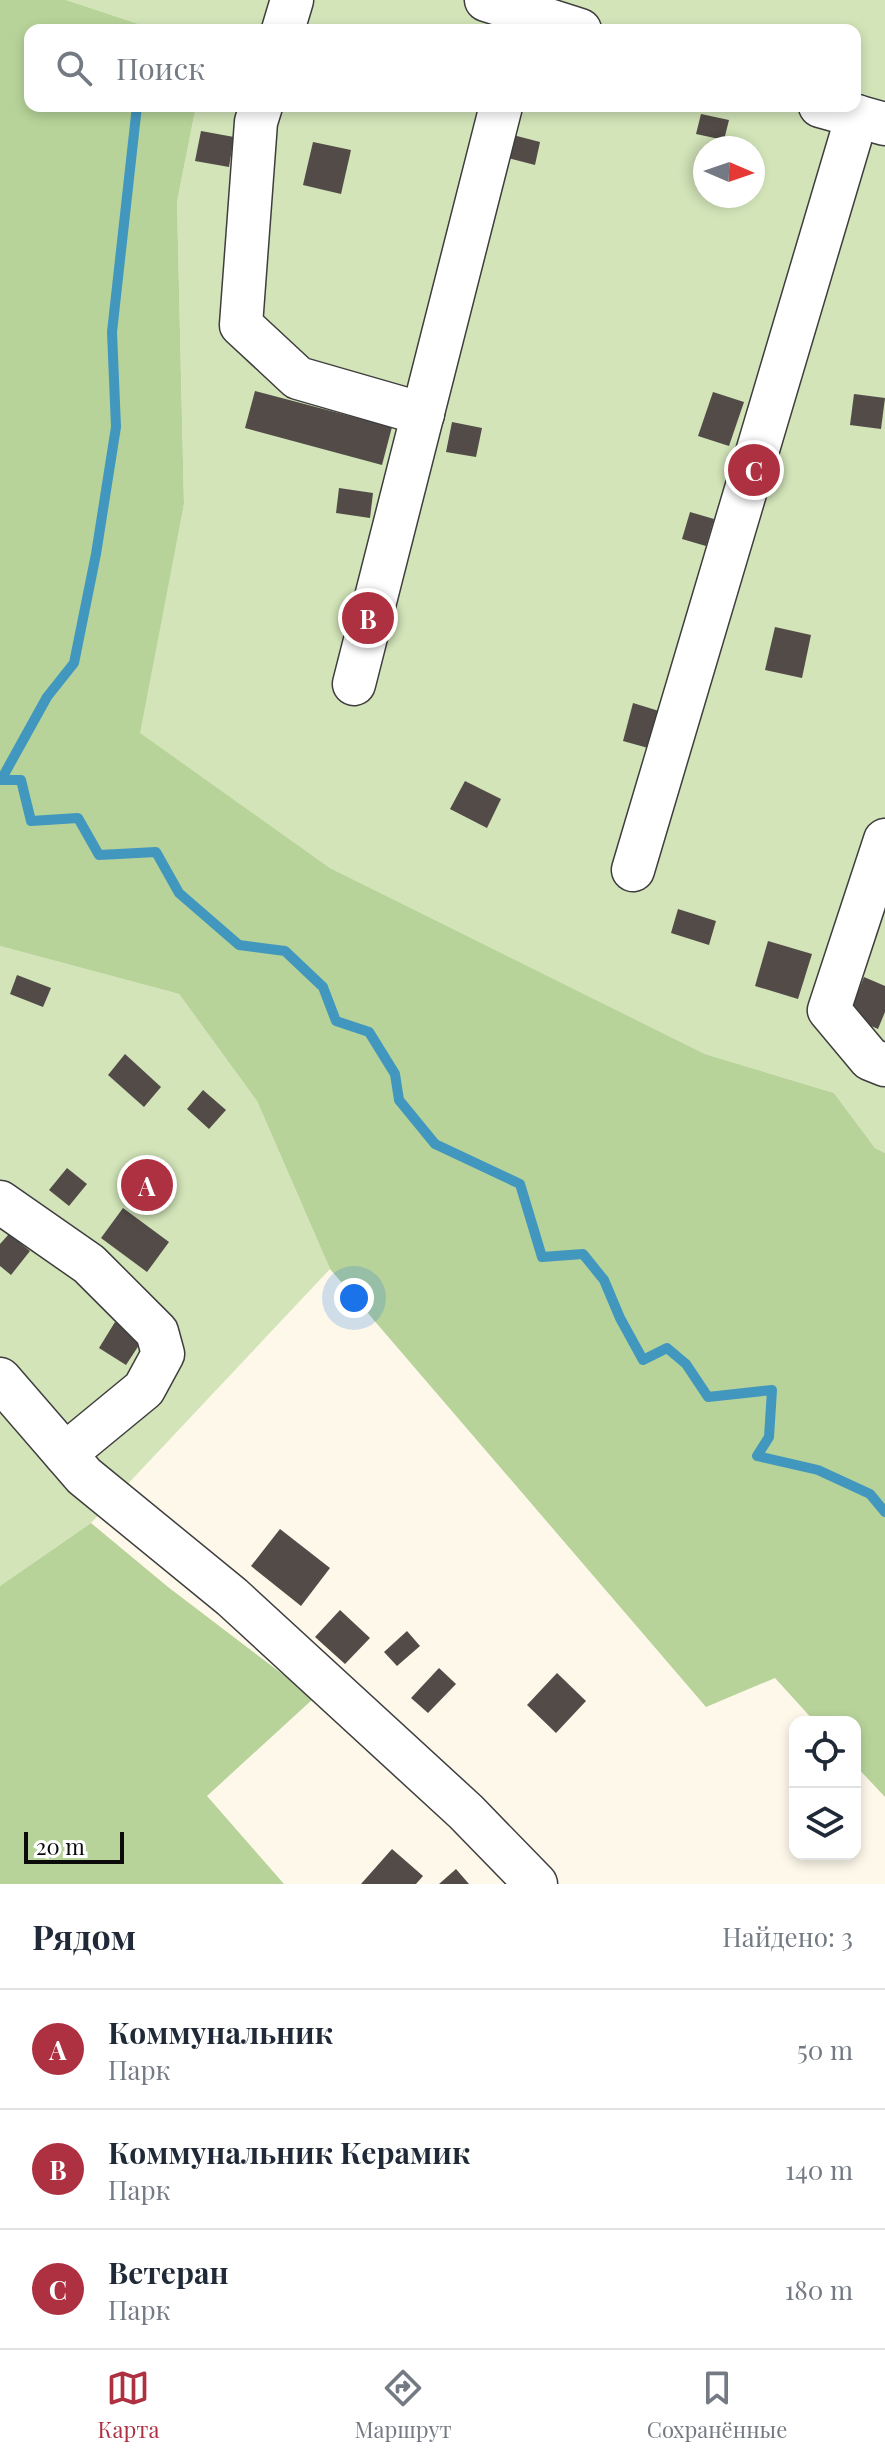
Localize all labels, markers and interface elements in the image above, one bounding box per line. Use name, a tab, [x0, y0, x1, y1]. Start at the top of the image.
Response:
search box	[24, 24, 861, 112]
icon: search	[52, 46, 96, 90]
text: Поиск	[116, 48, 205, 88]
north arrow	[693, 136, 765, 208]
pin: C	[728, 440, 780, 500]
pin: B	[342, 588, 394, 648]
pin: A	[121, 1155, 173, 1215]
your location	[334, 1278, 374, 1318]
map controls	[789, 1716, 861, 1860]
button: locate	[789, 1716, 861, 1788]
button: layers	[789, 1788, 861, 1860]
scale bar	[24, 1828, 124, 1864]
text: 20 m	[36, 1831, 85, 1861]
text: Рядом	[32, 1913, 136, 1959]
text: Найдено: 3	[722, 1919, 853, 1954]
text: Коммунальник	[108, 2012, 333, 2052]
text: A	[49, 2032, 67, 2067]
text: 50 m	[797, 2032, 853, 2067]
text: Парк	[108, 2052, 170, 2087]
text: Коммунальник Керамик	[108, 2132, 470, 2172]
text: B	[49, 2152, 67, 2187]
text: 140 m	[785, 2152, 853, 2187]
text: Парк	[108, 2172, 170, 2207]
text: Ветеран	[108, 2252, 229, 2292]
text: C	[49, 2272, 67, 2307]
text: 180 m	[785, 2272, 853, 2307]
text: Парк	[108, 2292, 170, 2327]
tab: Карта	[98, 2366, 159, 2444]
tab: Маршрут	[355, 2366, 452, 2444]
tab: Сохранённые	[647, 2366, 787, 2444]

